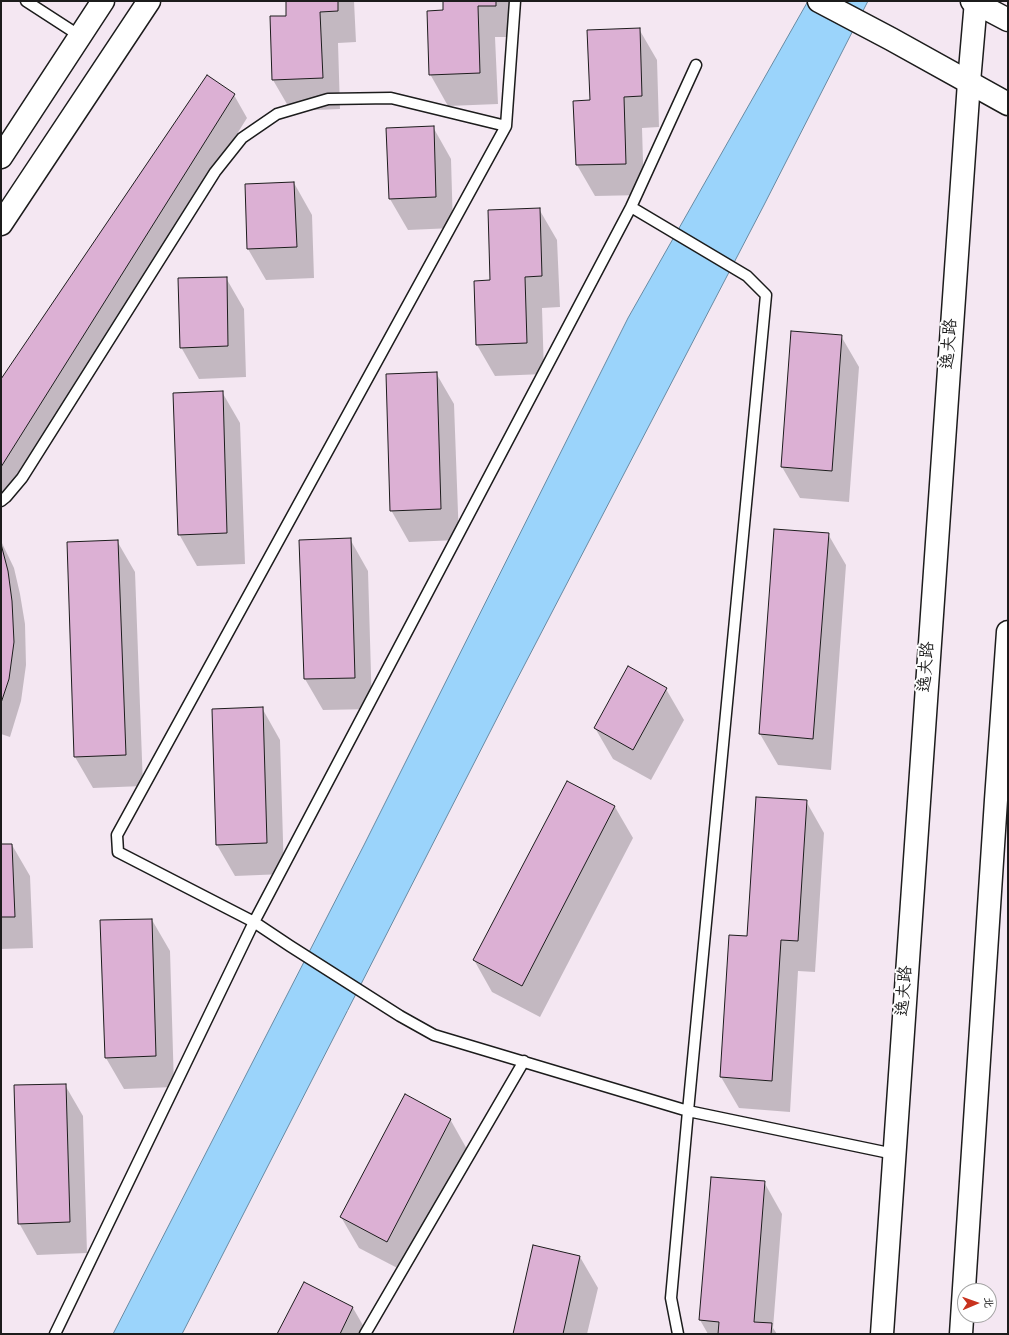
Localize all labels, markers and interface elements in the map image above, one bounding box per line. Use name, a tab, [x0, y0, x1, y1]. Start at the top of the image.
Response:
street label: 逸夫路	[939, 318, 963, 370]
street label: 逸夫路	[916, 641, 940, 693]
street label: 逸夫路	[894, 965, 918, 1017]
north arrow	[957, 1283, 997, 1323]
text: 北	[980, 1297, 996, 1308]

